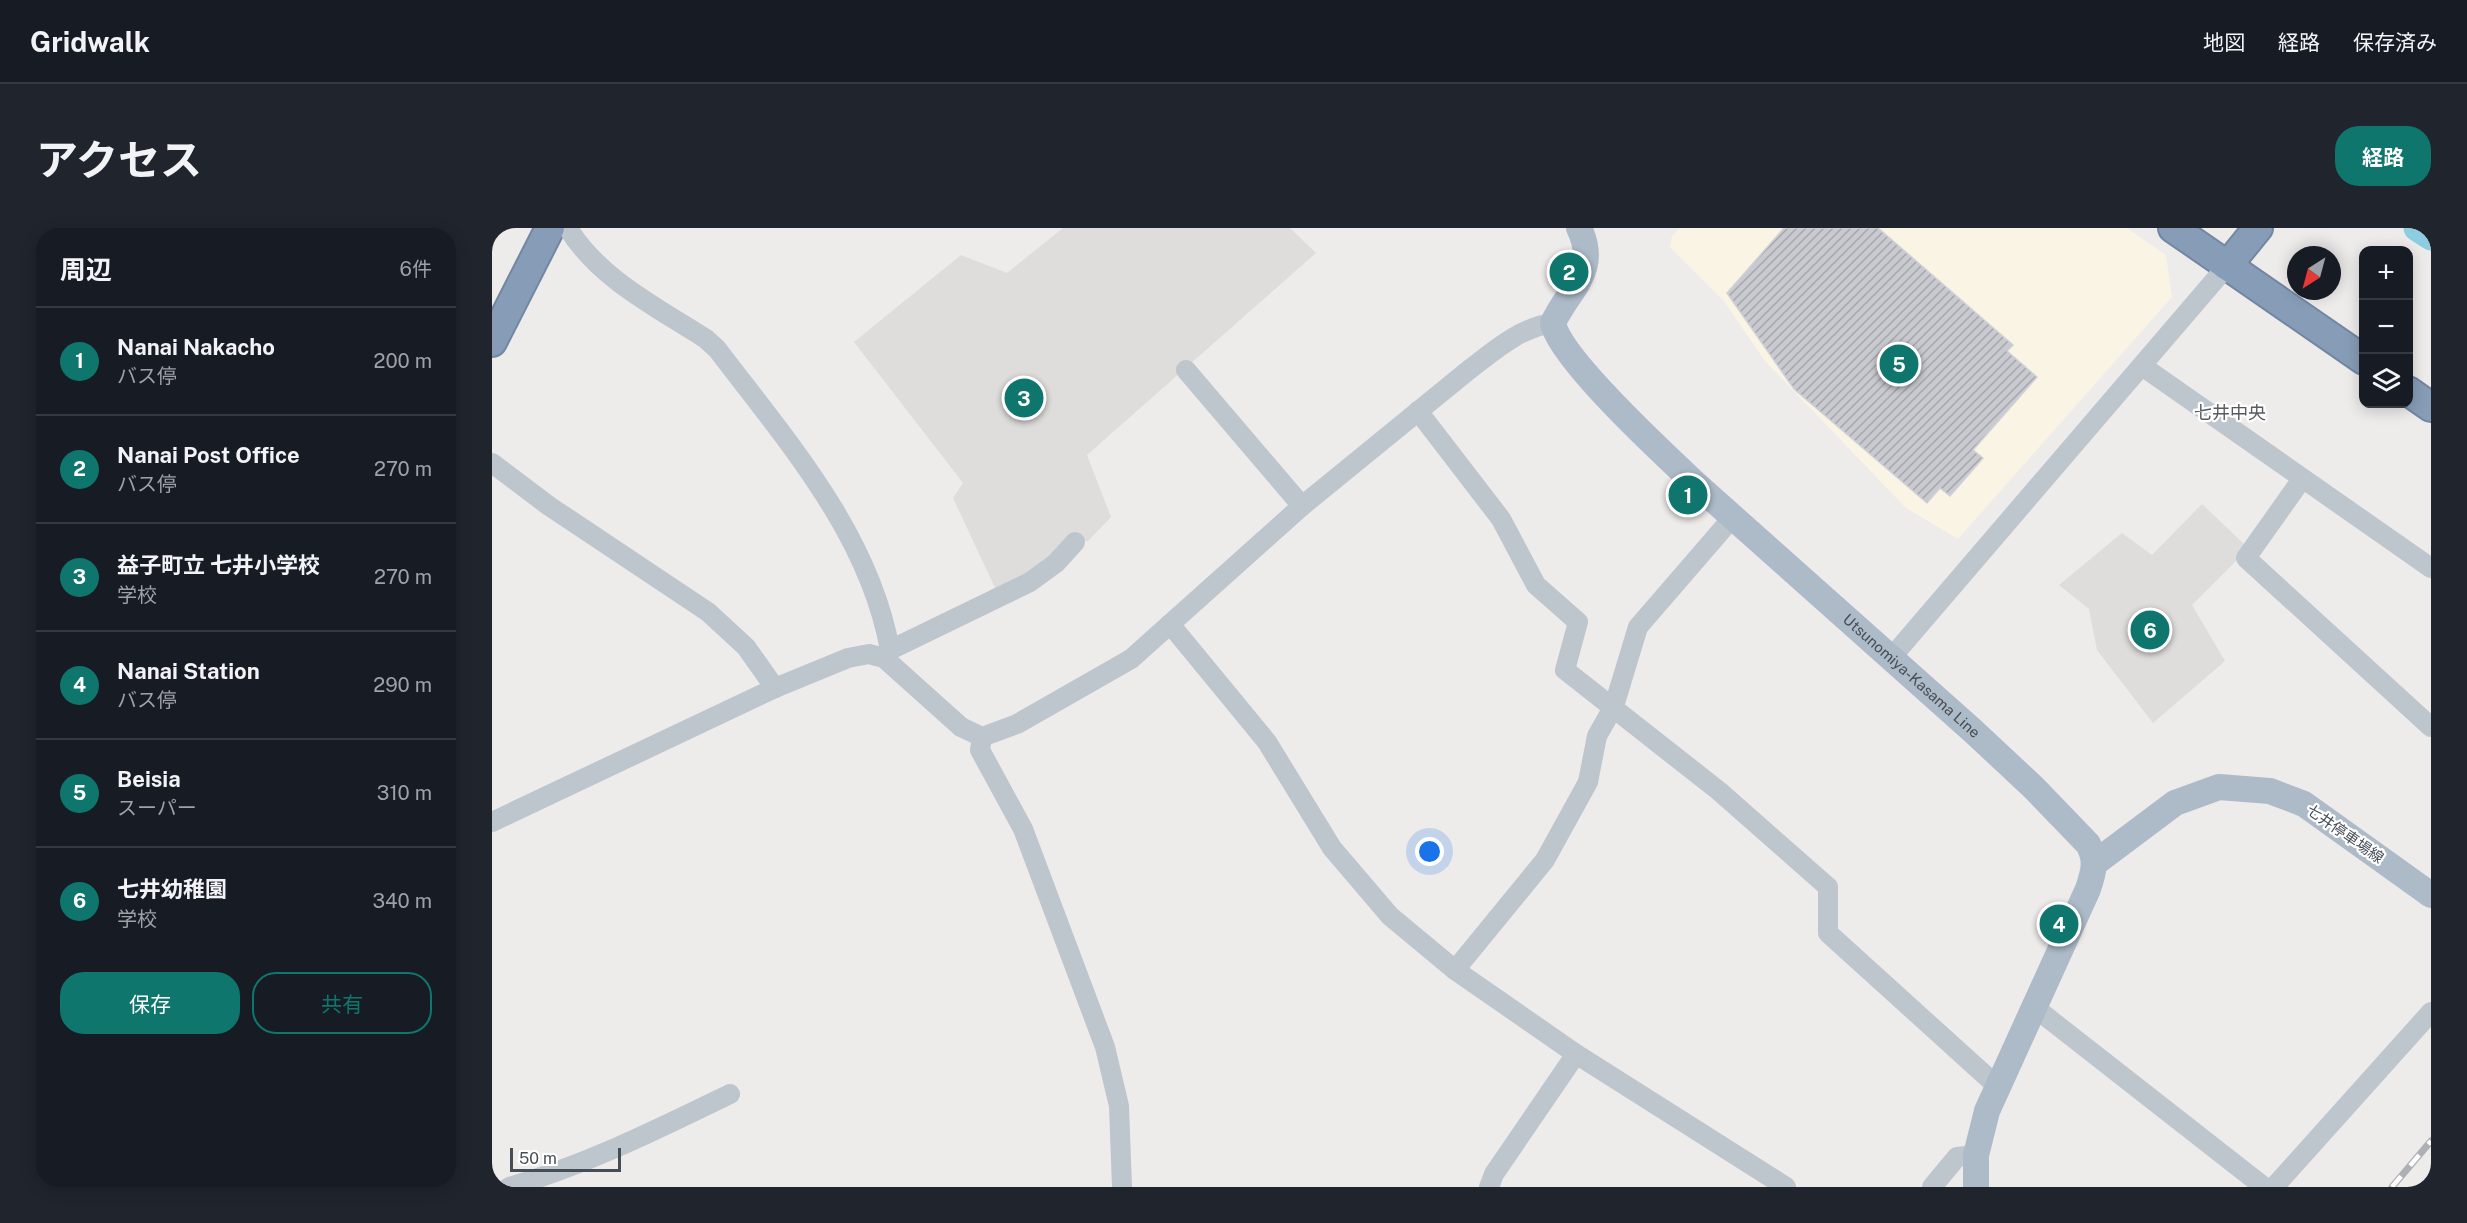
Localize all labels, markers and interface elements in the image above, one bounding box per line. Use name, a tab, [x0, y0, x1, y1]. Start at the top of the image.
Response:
text: Gridwalk	[30, 25, 150, 58]
text: 地図	[2203, 30, 2245, 55]
text: 経路	[2278, 30, 2320, 55]
text: 保存済み	[2353, 30, 2437, 55]
button: 経路	[2335, 126, 2431, 186]
text: アクセス	[36, 135, 202, 184]
north arrow	[2287, 246, 2341, 300]
map controls	[2359, 246, 2413, 408]
button: +	[2359, 246, 2413, 300]
pin: 2	[1550, 250, 1588, 294]
text: 周辺	[60, 254, 112, 285]
text: 6件	[400, 257, 432, 281]
button: −	[2359, 300, 2413, 354]
text: Nanai Nakacho	[117, 334, 275, 360]
pin: 5	[1880, 342, 1918, 386]
text: 1	[75, 349, 84, 373]
text: 200 m	[374, 349, 432, 373]
button: layers	[2359, 354, 2413, 408]
text: バス停	[117, 364, 177, 388]
pin: 3	[1004, 376, 1044, 420]
district label: 七井中央	[2194, 402, 2266, 423]
text: Nanai Post Office	[117, 442, 300, 468]
text: 2	[73, 457, 86, 481]
text: 270 m	[374, 457, 432, 481]
text: バス停	[117, 472, 177, 496]
pin: 1	[1668, 472, 1708, 518]
text: 益子町立 七井小学校	[117, 552, 320, 578]
text: 3	[73, 565, 86, 589]
text: 270 m	[374, 565, 432, 589]
text: 学校	[117, 583, 157, 607]
pin: 6	[2130, 608, 2170, 652]
street label: Utsunomiya-Kasama Line	[1840, 610, 1984, 741]
text: Nanai Station	[117, 658, 260, 684]
text: 4	[73, 673, 86, 697]
text: 290 m	[373, 673, 432, 697]
text: バス停	[117, 688, 177, 712]
text: Beisia	[117, 766, 181, 792]
text: 5	[73, 781, 86, 805]
text: 310 m	[377, 781, 432, 805]
text: スーパー	[117, 796, 197, 820]
street label: 七井停車場線	[2304, 801, 2387, 866]
your location	[1415, 837, 1444, 866]
text: 七井幼稚園	[117, 876, 227, 902]
text: 6	[73, 889, 86, 913]
text: 340 m	[372, 889, 432, 913]
pin: 4	[2040, 902, 2078, 946]
text: 学校	[117, 907, 157, 931]
button: 保存	[60, 972, 240, 1034]
button: 共有	[252, 972, 432, 1034]
scale bar	[510, 1145, 621, 1172]
text: 50 m	[519, 1149, 557, 1168]

